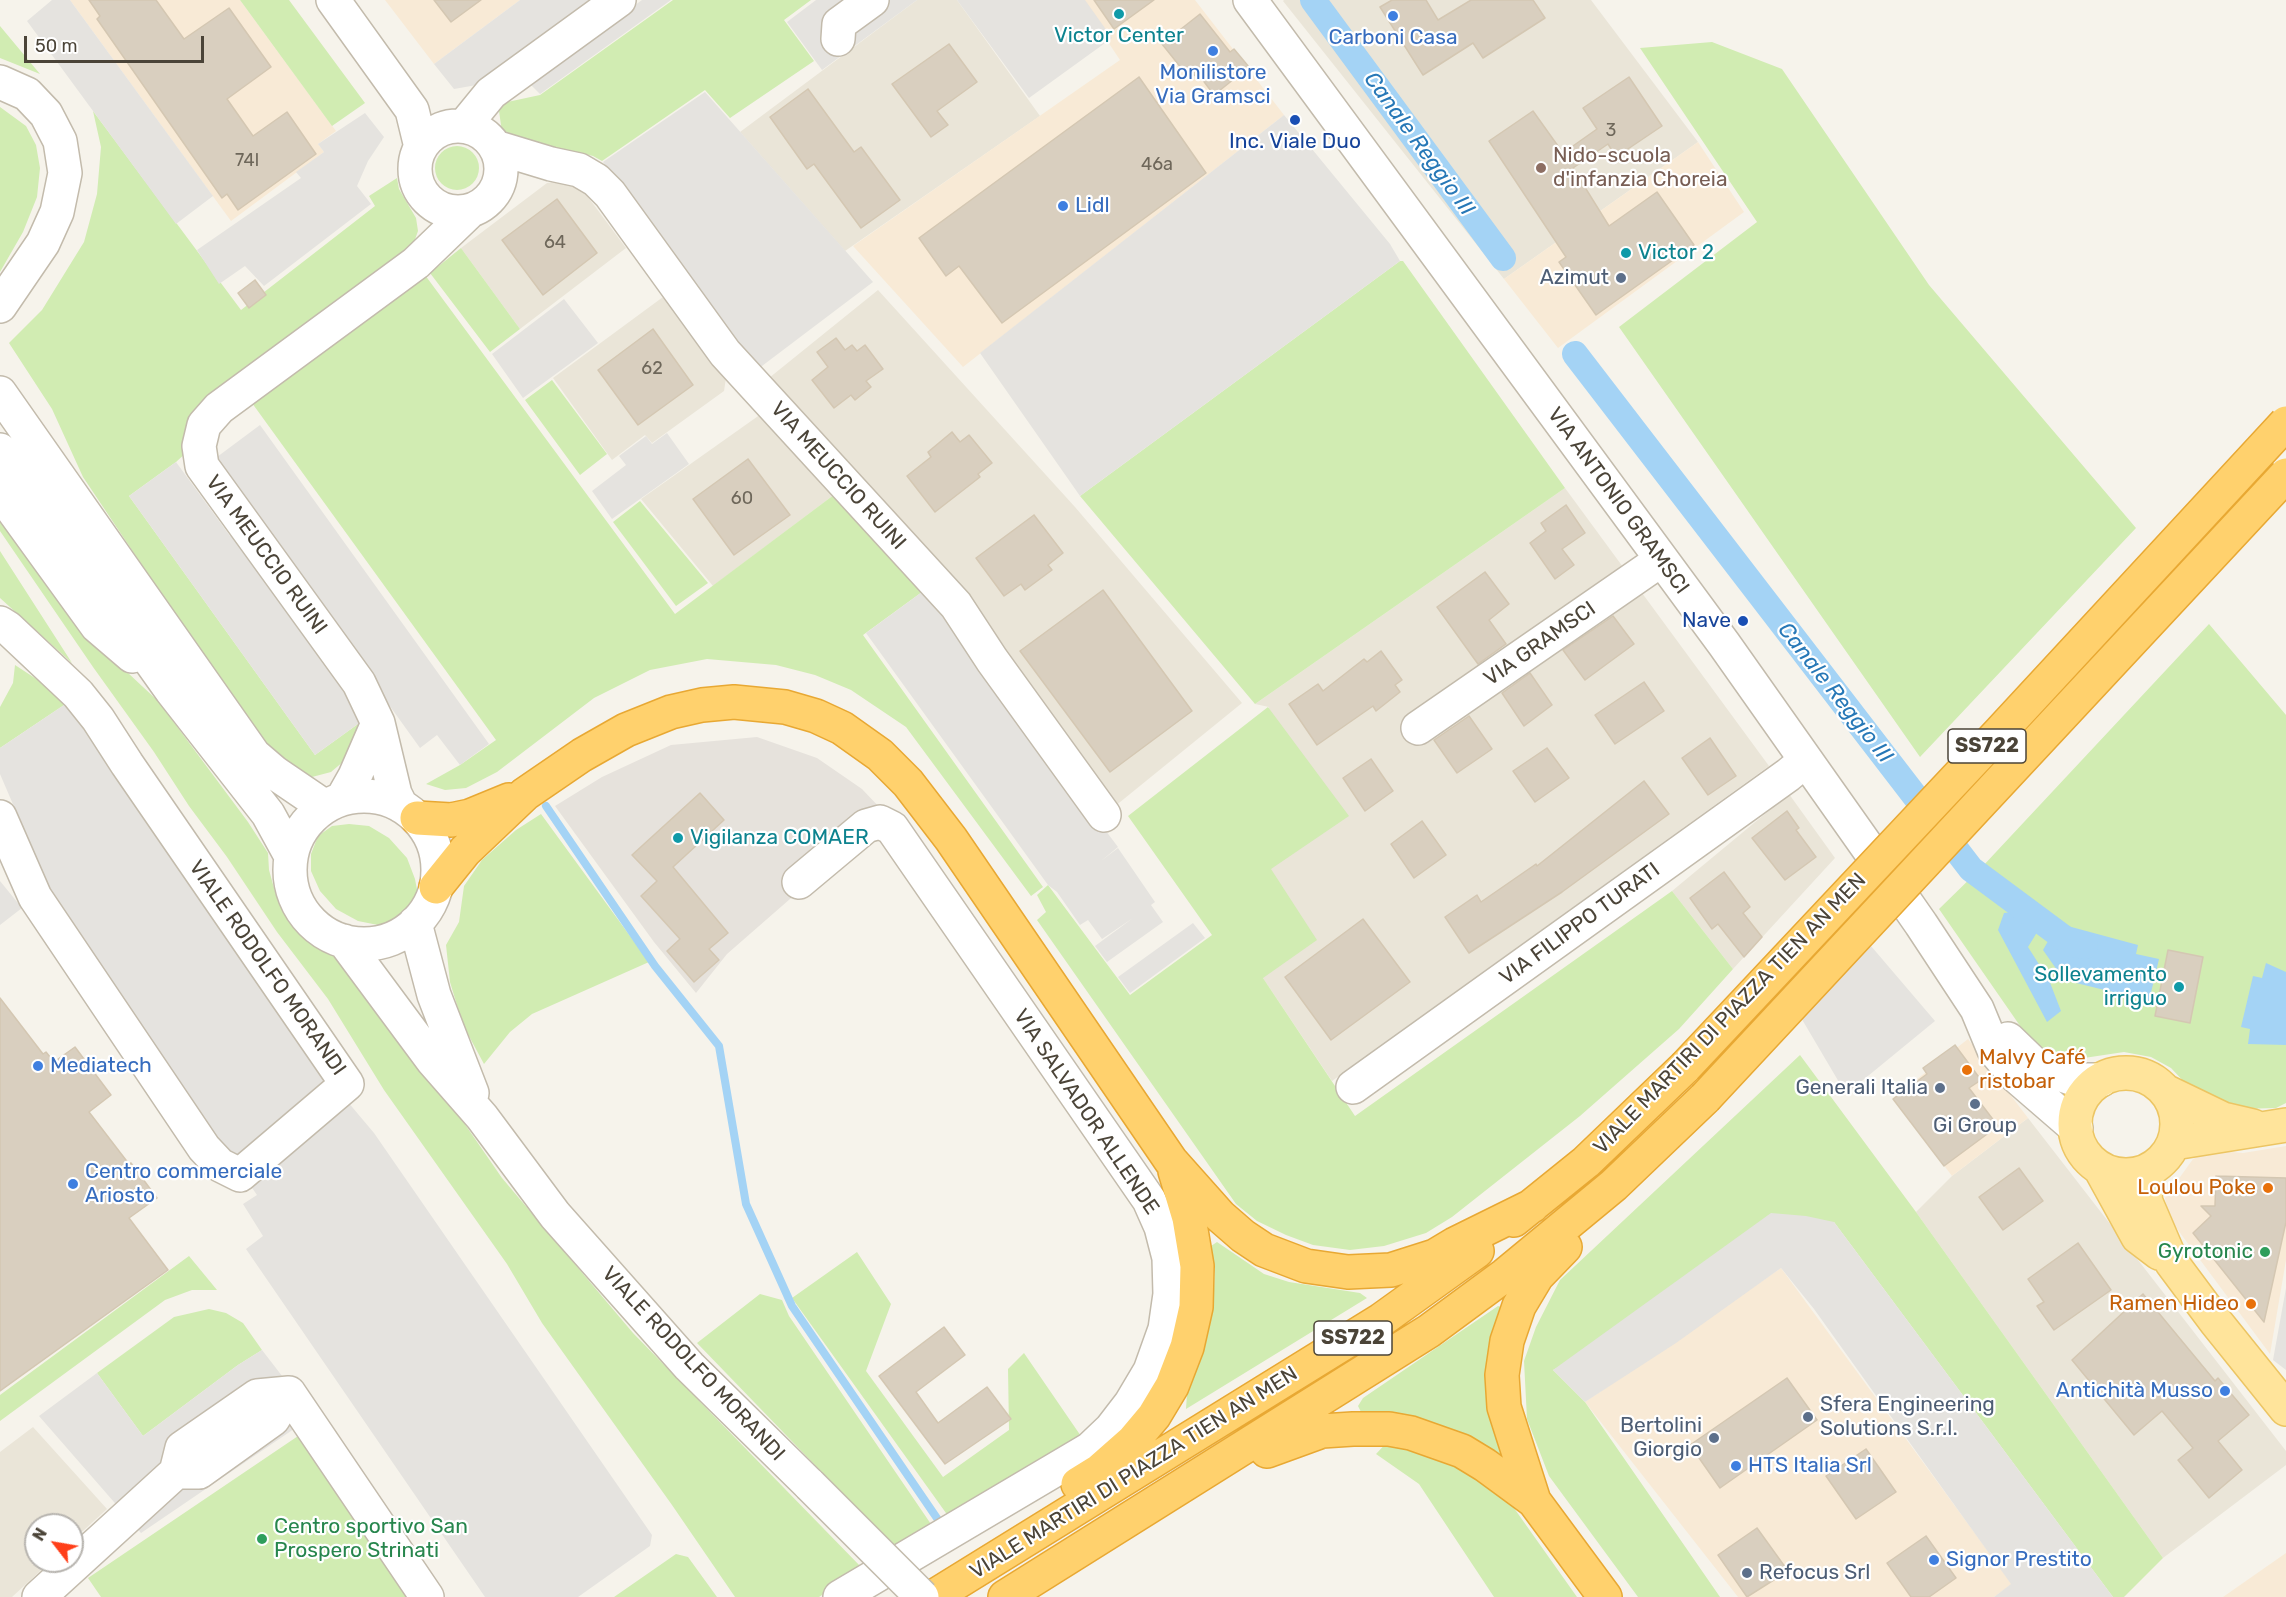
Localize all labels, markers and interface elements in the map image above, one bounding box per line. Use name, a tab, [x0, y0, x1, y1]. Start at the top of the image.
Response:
marker: Victor Center	[1112, 7, 1126, 21]
marker: Carboni Casa	[1386, 9, 1400, 23]
place label: Victor Center	[1054, 23, 1184, 49]
scale bar	[27, 24, 207, 62]
place label: Carboni Casa	[1329, 25, 1457, 51]
text: 50 m	[35, 35, 78, 57]
marker: Monilistore Via Gramsci	[1206, 44, 1220, 58]
place label: Monilistore Via Gramsci	[1155, 60, 1271, 110]
water label: Canale Reggio III	[1358, 67, 1480, 221]
marker: Inc. Viale Duo	[1288, 113, 1302, 127]
house number: 3	[1606, 120, 1616, 142]
place label: Inc. Viale Duo	[1229, 129, 1361, 155]
place label: Nido-scuola d'infanzia Choreia	[1553, 143, 1728, 193]
house number: 74l	[235, 150, 259, 172]
house number: 46a	[1141, 154, 1173, 176]
marker: Nido-scuola d'infanzia Choreia	[1534, 161, 1548, 175]
place label: Lidl	[1075, 193, 1110, 219]
marker: Lidl	[1056, 199, 1070, 213]
house number: 64	[544, 232, 566, 254]
place label: Victor 2	[1638, 240, 1714, 266]
marker: Victor 2	[1619, 246, 1633, 260]
place label: Azimut	[1540, 265, 1609, 291]
marker: Azimut	[1614, 271, 1628, 285]
house number: 62	[641, 358, 663, 380]
street label: VIA MEUCCIO RUINI	[765, 397, 911, 555]
street label: VIA ANTONIO GRAMSCI	[1542, 403, 1694, 599]
street label: VIA MEUCCIO RUINI	[200, 471, 332, 639]
house number: 60	[731, 488, 753, 510]
street label: VIA GRAMSCI	[1479, 596, 1601, 692]
place label: Nave	[1682, 608, 1731, 634]
marker: Nave	[1736, 614, 1750, 628]
water label: Canale Reggio III	[1772, 617, 1898, 769]
road number: SS722	[1948, 729, 2026, 763]
place label: Vigilanza COMAER	[690, 825, 869, 851]
marker: Vigilanza COMAER	[671, 831, 685, 845]
street label: VIALE RODOLFO MORANDI	[183, 856, 351, 1080]
street label: VIA FILIPPO TURATI	[1495, 857, 1665, 991]
street label: VIALE MARTIRI DI PIAZZA TIEN AN MEN	[1588, 868, 1872, 1160]
place label: Sollevamento irriguo	[2034, 962, 2167, 1012]
marker: Sollevamento irriguo	[2172, 980, 2186, 994]
street label: VIA SALVADOR ALLENDE	[1008, 1005, 1164, 1219]
place label: Malvy Café ristobar	[1979, 1045, 2086, 1095]
place label: Mediatech	[50, 1053, 152, 1079]
marker: Mediatech	[31, 1059, 45, 1073]
marker: Malvy Café ristobar	[1960, 1063, 1974, 1077]
place label: Generali Italia	[1795, 1075, 1928, 1101]
marker: Generali Italia	[1933, 1081, 1947, 1095]
marker: Gi Group	[1968, 1097, 1982, 1111]
place label: Gi Group	[1933, 1113, 2017, 1139]
place label: Centro commerciale Ariosto	[85, 1159, 282, 1209]
place label: Loulou Poke	[2137, 1175, 2256, 1201]
marker: Centro commerciale Ariosto	[66, 1177, 80, 1191]
marker: Loulou Poke	[2261, 1181, 2275, 1195]
place label: Gyrotonic	[2158, 1239, 2253, 1265]
marker: Gyrotonic	[2258, 1245, 2272, 1259]
street label: VIALE RODOLFO MORANDI	[596, 1262, 790, 1466]
place label: Ramen Hideo	[2109, 1291, 2239, 1317]
marker: Ramen Hideo	[2244, 1297, 2258, 1311]
road number: SS722	[1314, 1321, 1392, 1355]
street label: VIALE MARTIRI DI PIAZZA TIEN AN MEN	[966, 1361, 1302, 1585]
place label: Antichità Musso	[2056, 1378, 2213, 1404]
marker: Antichità Musso	[2218, 1384, 2232, 1398]
place label: Sfera Engineering Solutions S.r.l.	[1820, 1392, 1995, 1442]
marker: Sfera Engineering Solutions S.r.l.	[1801, 1410, 1815, 1424]
place label: Bertolini Giorgio	[1620, 1413, 1702, 1463]
marker: Bertolini Giorgio	[1707, 1431, 1721, 1445]
place label: HTS Italia Srl	[1748, 1453, 1872, 1479]
marker: HTS Italia Srl	[1729, 1459, 1743, 1473]
north arrow	[24, 1513, 84, 1573]
place label: Centro sportivo San Prospero Strinati	[274, 1514, 468, 1564]
text: N	[29, 1525, 51, 1544]
marker: Centro sportivo San Prospero Strinati	[255, 1532, 269, 1546]
place label: Signor Prestito	[1946, 1547, 2092, 1573]
marker: Signor Prestito	[1927, 1553, 1941, 1567]
place label: Refocus Srl	[1759, 1560, 1870, 1586]
marker: Refocus Srl	[1740, 1566, 1754, 1580]

